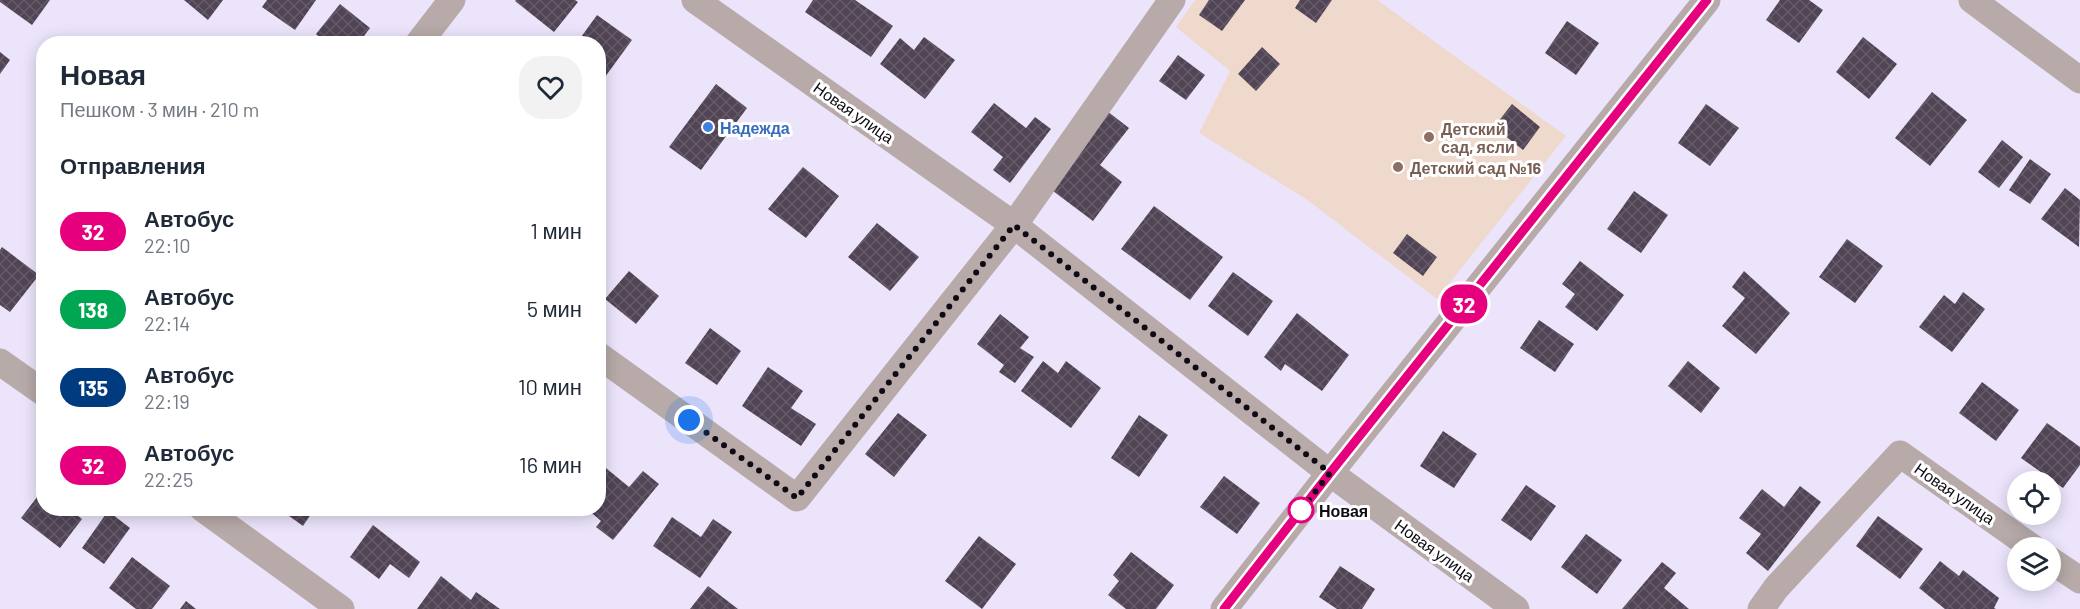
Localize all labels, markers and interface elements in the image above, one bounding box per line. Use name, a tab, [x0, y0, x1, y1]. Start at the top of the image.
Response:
button: heart	[519, 56, 582, 119]
text: Новая	[60, 57, 146, 91]
street label: Новая улица	[810, 77, 898, 147]
text: Пешком · 3 мин · 210 m	[60, 97, 259, 121]
place label: Надежда	[720, 118, 790, 137]
place label: Детский сад, ясли	[1441, 119, 1515, 156]
marker: Надежда	[701, 120, 715, 134]
marker: Детский сад, ясли	[1422, 130, 1436, 144]
text: Отправления	[60, 152, 206, 178]
place label: Детский сад №16	[1410, 158, 1542, 177]
marker: Детский сад №16	[1391, 160, 1405, 174]
text: Автобус	[144, 205, 234, 231]
text: 1 мин	[530, 217, 582, 243]
text: 32	[81, 219, 105, 244]
text: 22:10	[144, 233, 191, 257]
text: Автобус	[144, 283, 234, 309]
line badge: 32	[1437, 284, 1491, 324]
text: 32	[1452, 292, 1476, 317]
text: 5 мин	[527, 295, 582, 321]
text: 138	[78, 297, 108, 322]
text: 22:14	[144, 311, 190, 335]
text: Автобус	[144, 361, 234, 387]
text: 10 мин	[518, 373, 582, 399]
text: 135	[78, 375, 108, 400]
text: 22:19	[144, 389, 190, 413]
your location	[674, 405, 704, 435]
text: Автобус	[144, 439, 234, 465]
text: 16 мин	[519, 451, 582, 477]
text: 32	[81, 453, 105, 478]
street label: Новая улица	[1911, 458, 1999, 528]
text: 22:25	[144, 467, 193, 491]
map controls	[2007, 471, 2061, 591]
button: locate	[2007, 471, 2061, 525]
marker: Новая	[1288, 497, 1314, 523]
place label: Новая	[1319, 501, 1368, 520]
street label: Новая улица	[1392, 515, 1478, 585]
button: layers	[2007, 537, 2061, 591]

